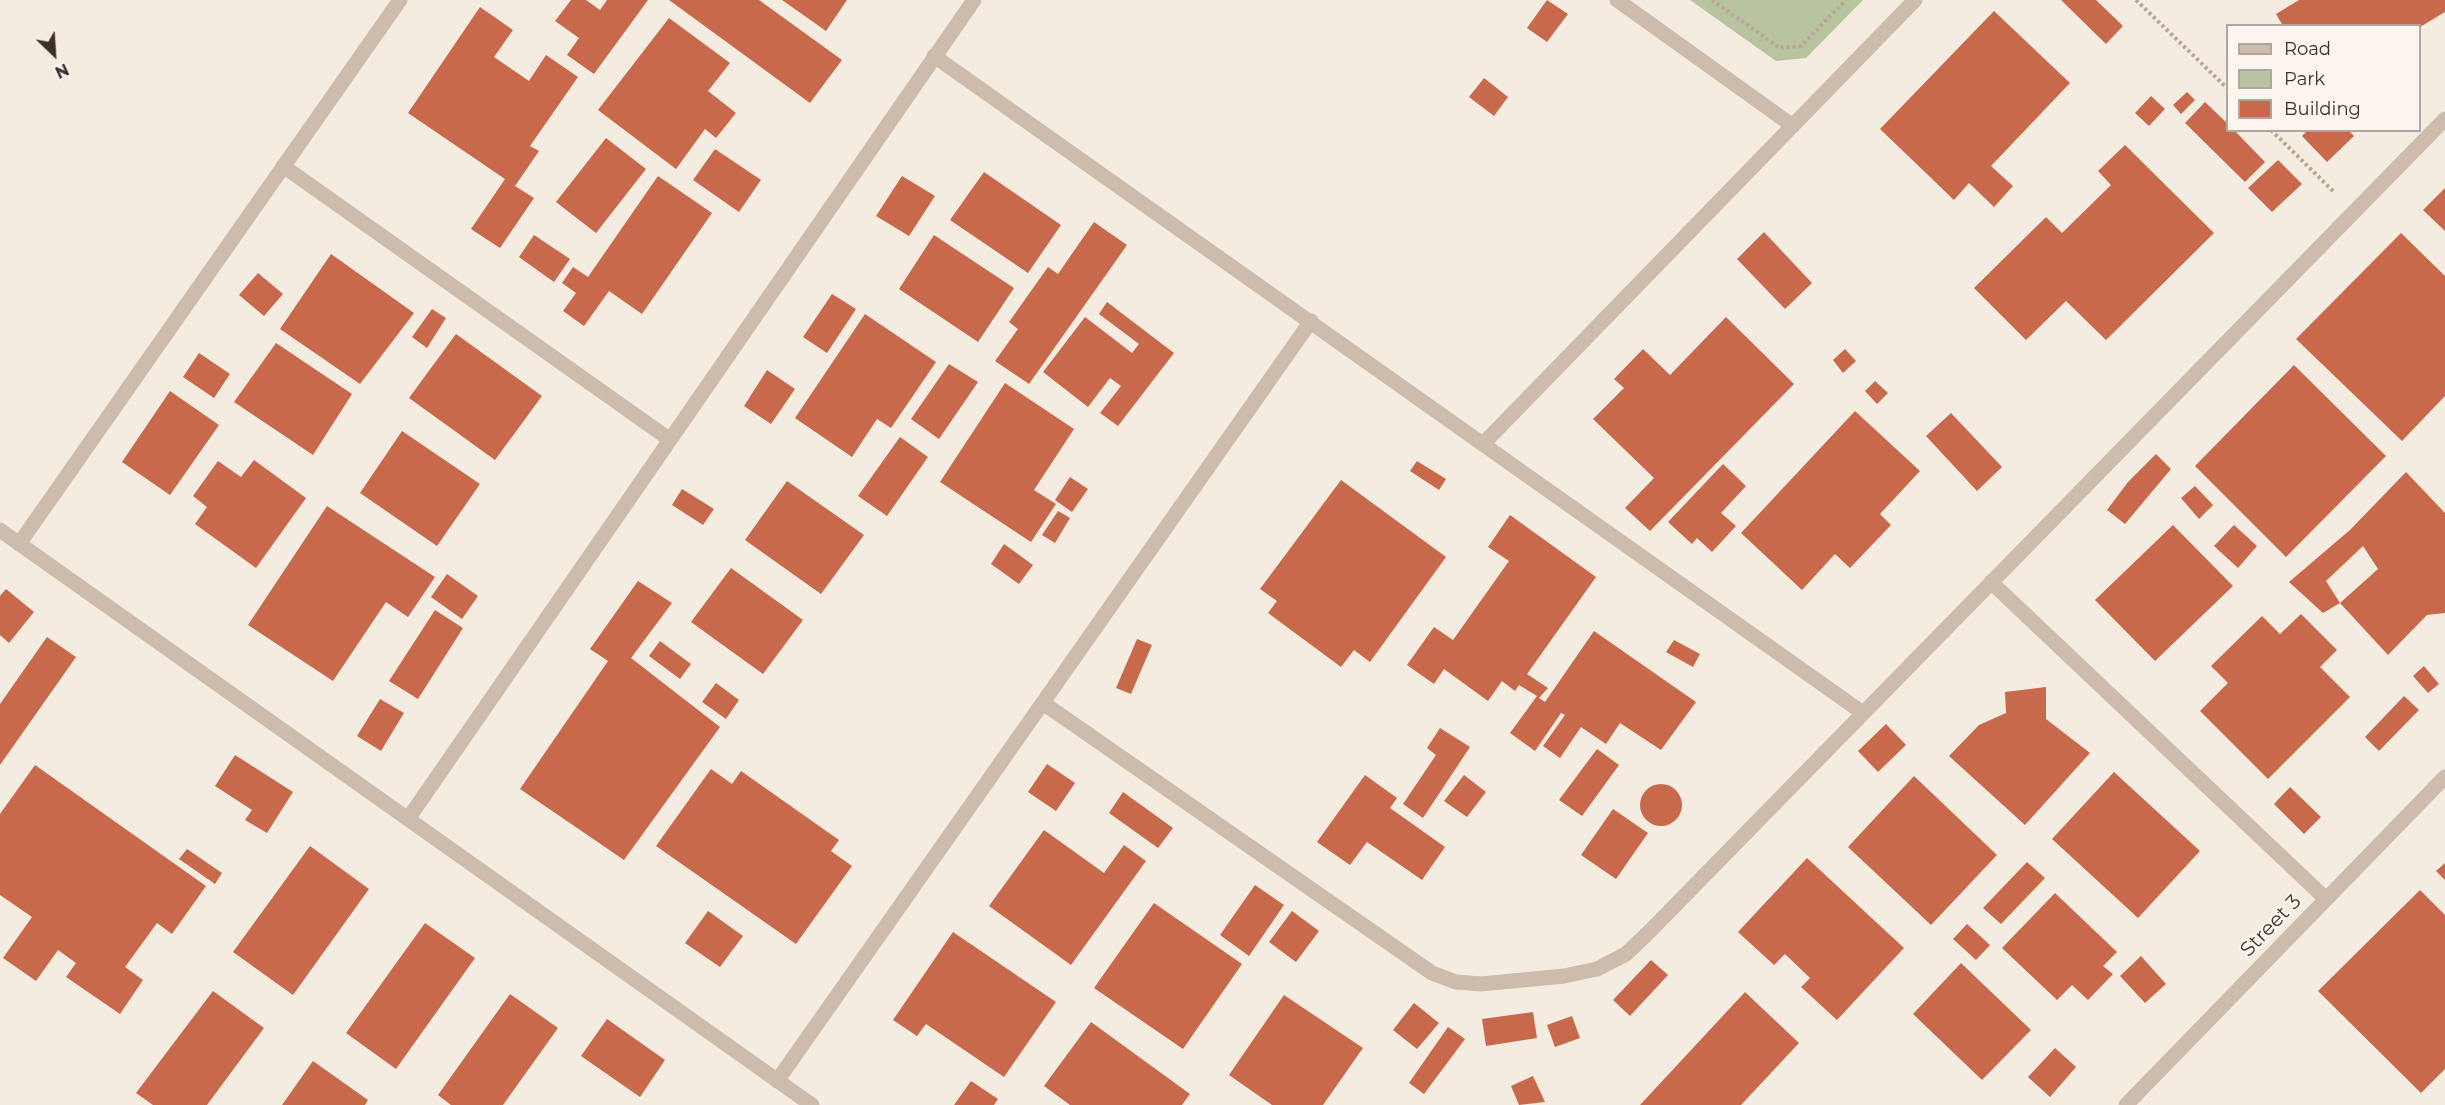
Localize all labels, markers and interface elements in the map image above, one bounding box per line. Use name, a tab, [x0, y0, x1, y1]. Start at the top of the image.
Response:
north arrow	[24, 24, 84, 84]
legend	[2226, 24, 2421, 132]
text: Road	[2284, 38, 2331, 60]
text: N	[52, 59, 72, 82]
text: Park	[2284, 68, 2325, 90]
text: Building	[2284, 98, 2361, 120]
street label: Street 3	[2236, 890, 2306, 962]

